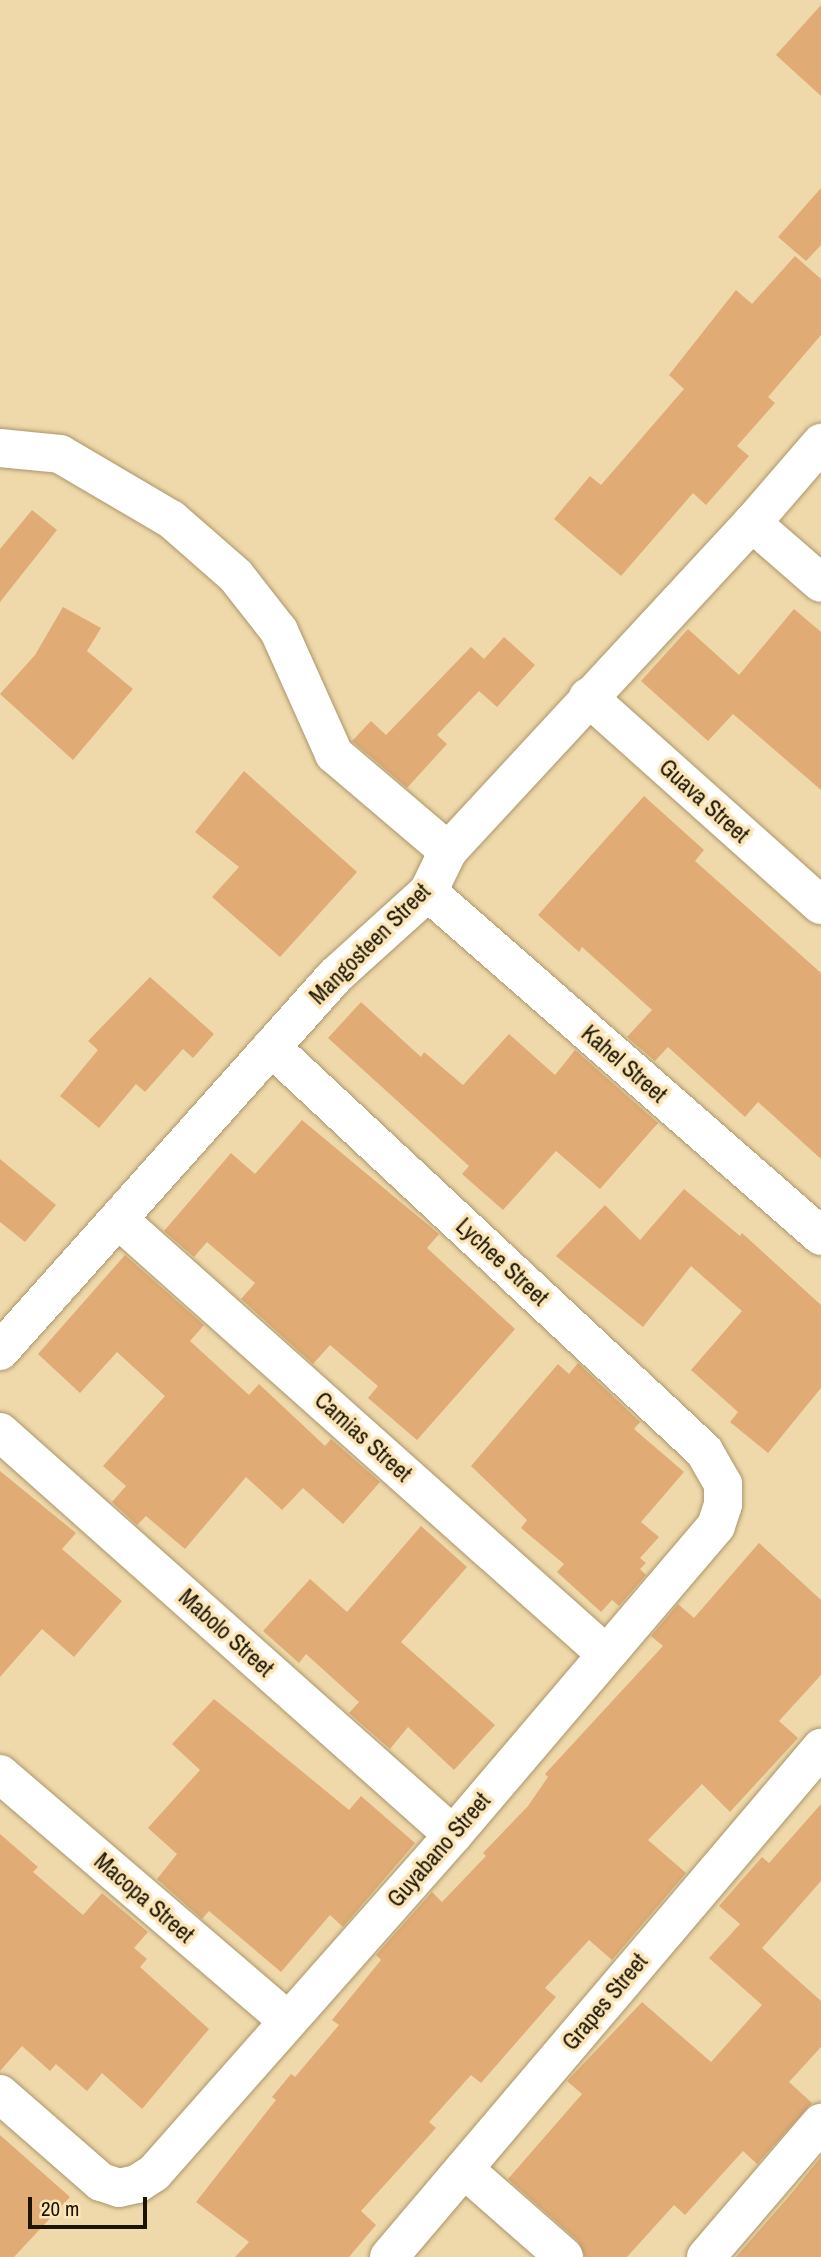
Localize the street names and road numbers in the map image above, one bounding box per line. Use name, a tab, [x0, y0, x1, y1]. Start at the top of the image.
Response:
street label: Guava Street	[653, 754, 755, 848]
street label: Mangosteen Street	[304, 878, 436, 1010]
street label: Kahel Street	[576, 1020, 672, 1108]
street label: Lychee Street	[450, 1212, 554, 1312]
street label: Camias Street	[309, 1386, 417, 1488]
street label: Mabolo Street	[173, 1583, 279, 1683]
street label: Guyabano Street	[382, 1787, 496, 1913]
street label: Macopa Street	[89, 1847, 199, 1949]
street label: Grapes Street	[557, 1948, 653, 2056]

